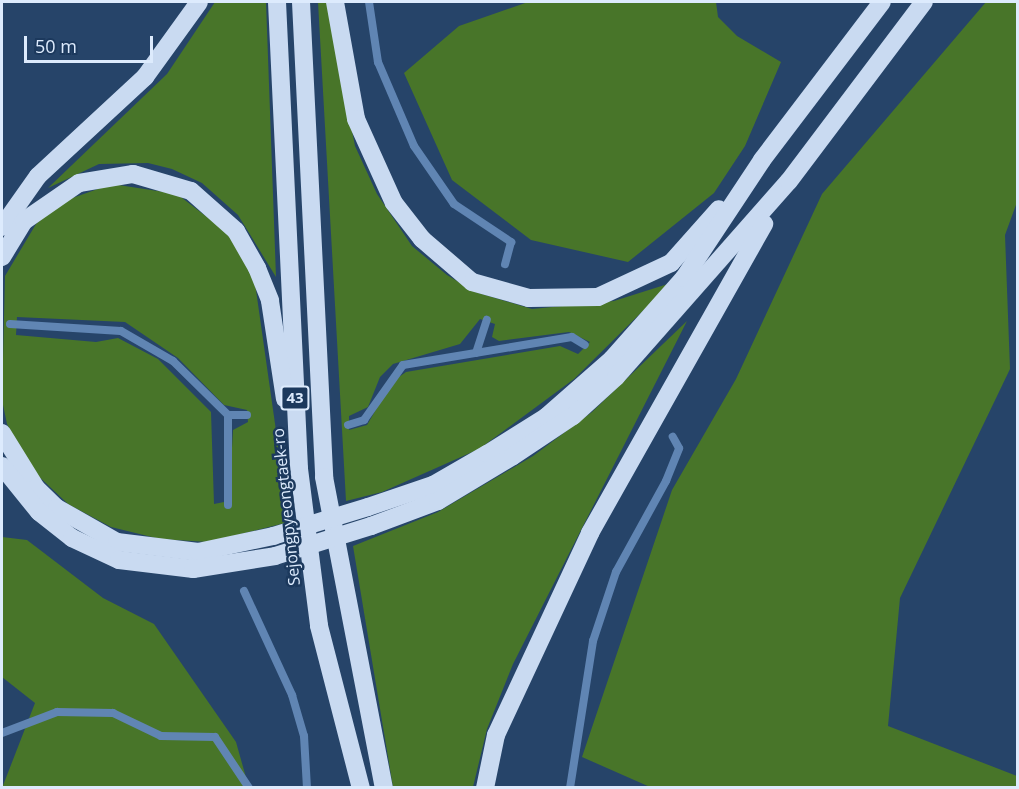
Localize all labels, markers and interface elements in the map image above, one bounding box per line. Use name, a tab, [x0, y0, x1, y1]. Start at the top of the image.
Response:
scale bar	[27, 24, 156, 62]
text: 50 m	[35, 34, 77, 58]
road number: 43	[280, 386, 310, 410]
street label: Sejongpyeongtaek-ro	[268, 427, 304, 587]

